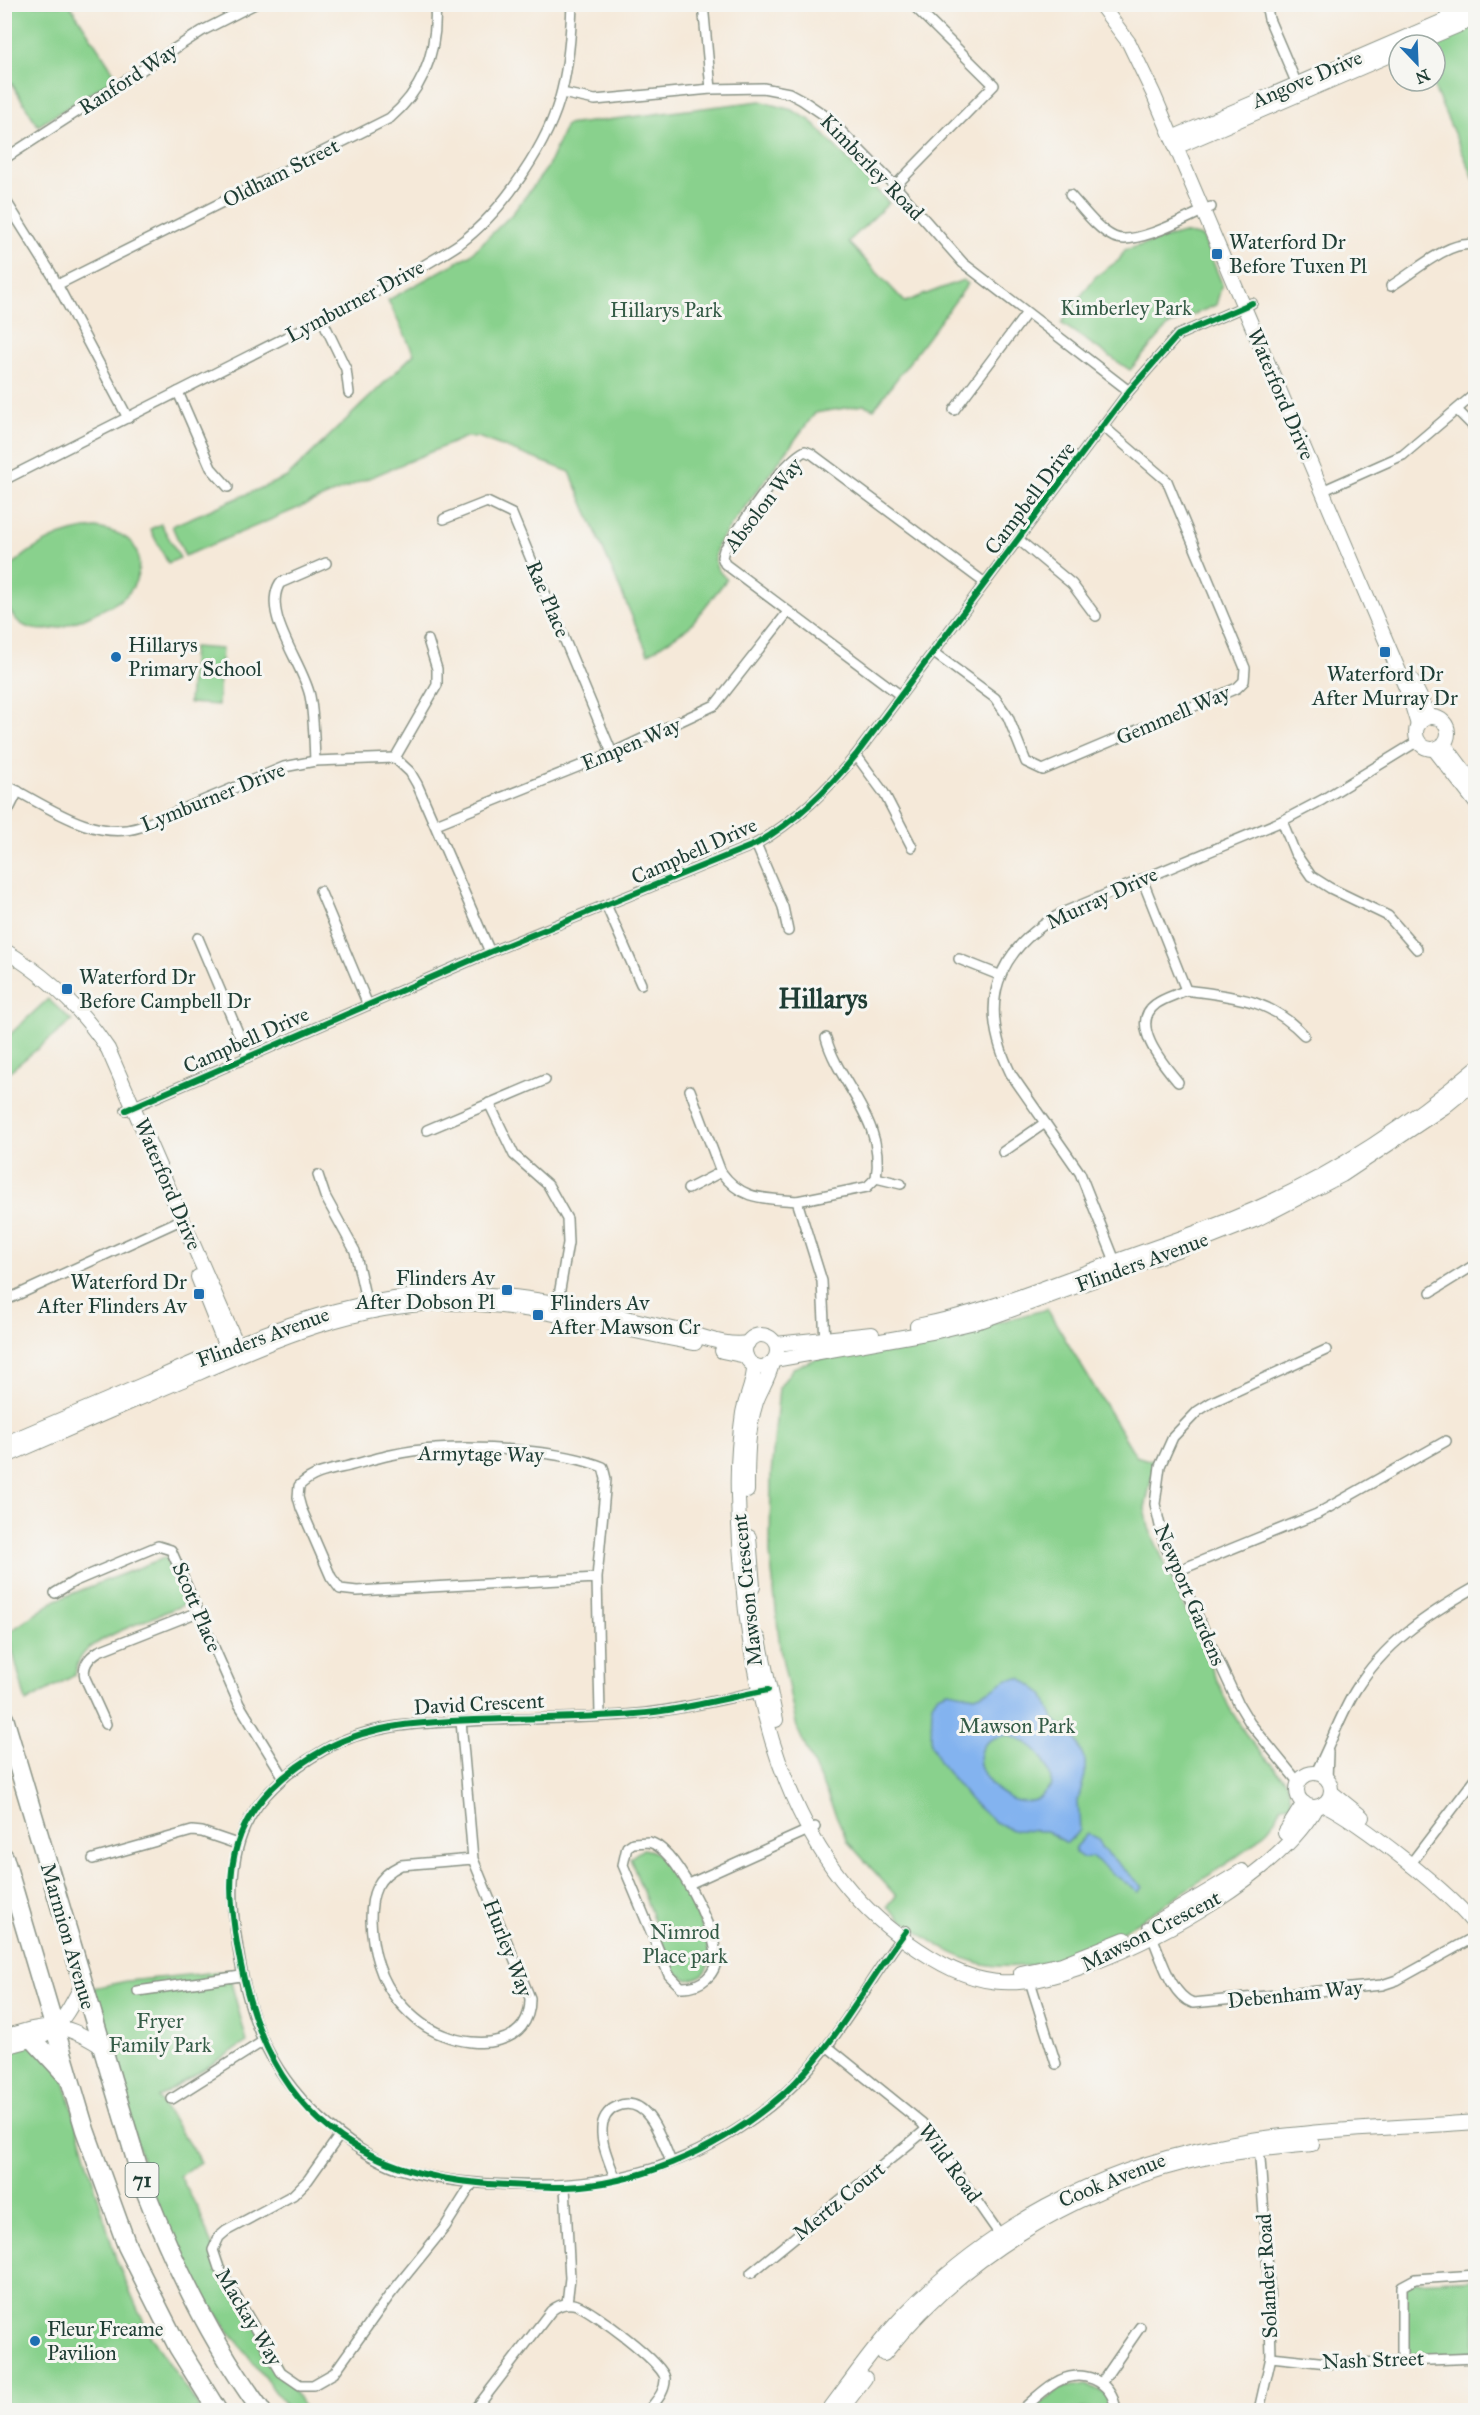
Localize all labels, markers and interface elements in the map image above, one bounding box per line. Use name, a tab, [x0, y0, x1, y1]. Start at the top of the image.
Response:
north arrow	[1387, 33, 1447, 93]
street label: Ranford Way	[74, 37, 183, 121]
street label: Angove Drive	[1247, 44, 1366, 114]
text: N	[1412, 65, 1433, 88]
street label: Kimberley Road	[815, 108, 930, 226]
street label: Oldham Street	[218, 132, 344, 213]
place label: Waterford Dr Before Tuxen Pl	[1229, 229, 1367, 279]
marker: Waterford Dr Before Tuxen Pl	[1210, 247, 1224, 261]
street label: Lymburner Drive	[281, 254, 429, 348]
park label: Kimberley Park	[1060, 295, 1192, 321]
park label: Hillarys Park	[610, 297, 722, 323]
street label: Waterford Drive	[1242, 324, 1321, 464]
street label: Campbell Drive	[979, 436, 1081, 560]
street label: Absolon Way	[718, 452, 809, 558]
street label: Rae Place	[520, 557, 576, 642]
place label: Hillarys Primary School	[128, 632, 262, 682]
marker: Waterford Dr After Murray Dr	[1378, 645, 1392, 659]
marker: Hillarys Primary School	[109, 650, 123, 664]
place label: Waterford Dr After Murray Dr	[1311, 661, 1458, 711]
street label: Gemmell Way	[1112, 679, 1235, 751]
street label: Empen Way	[577, 711, 686, 777]
street label: Lymburner Drive	[137, 756, 289, 838]
street label: Campbell Drive	[627, 812, 761, 890]
street label: Murray Drive	[1042, 861, 1162, 935]
place label: Waterford Dr Before Campbell Dr	[79, 964, 251, 1014]
marker: Waterford Dr Before Campbell Dr	[60, 982, 74, 996]
district label: Hillarys	[778, 982, 868, 1016]
street label: Campbell Drive	[179, 1001, 313, 1079]
street label: Waterford Drive	[129, 1114, 208, 1254]
street label: Flinders Avenue	[1072, 1226, 1212, 1298]
place label: Flinders Av After Dobson Pl	[355, 1265, 496, 1315]
place label: Waterford Dr After Flinders Av	[37, 1269, 188, 1319]
marker: Flinders Av After Dobson Pl	[500, 1283, 514, 1297]
marker: Waterford Dr After Flinders Av	[192, 1287, 206, 1301]
place label: Flinders Av After Mawson Cr	[549, 1290, 701, 1340]
street label: Flinders Avenue	[193, 1301, 333, 1373]
marker: Flinders Av After Mawson Cr	[531, 1308, 545, 1322]
street label: Armytage Way	[417, 1440, 545, 1468]
street label: Mawson Crescent	[726, 1512, 768, 1668]
street label: Newport Gardens	[1148, 1520, 1232, 1670]
street label: Scott Place	[166, 1558, 228, 1656]
street label: David Crescent	[413, 1688, 546, 1720]
park label: Mawson Park	[959, 1713, 1075, 1739]
street label: Marmion Avenue	[35, 1860, 101, 2013]
street label: Mawson Crescent	[1077, 1884, 1226, 1977]
street label: Hurley Way	[477, 1895, 539, 2002]
park label: Nimrod Place park	[642, 1919, 728, 1969]
street label: Debenham Way	[1226, 1974, 1365, 2014]
park label: Fryer Family Park	[108, 2008, 212, 2058]
street label: Wild Road	[913, 2118, 988, 2208]
street label: Cook Avenue	[1055, 2147, 1169, 2213]
street label: Mertz Court	[788, 2156, 891, 2246]
road number: 71	[126, 2163, 158, 2197]
street label: Solander Road	[1251, 2212, 1283, 2339]
street label: Mackay Way	[210, 2263, 289, 2372]
place label: Fleur Freame Pavilion	[47, 2316, 164, 2366]
marker: Fleur Freame Pavilion	[28, 2334, 42, 2348]
street label: Nash Street	[1321, 2345, 1425, 2375]

